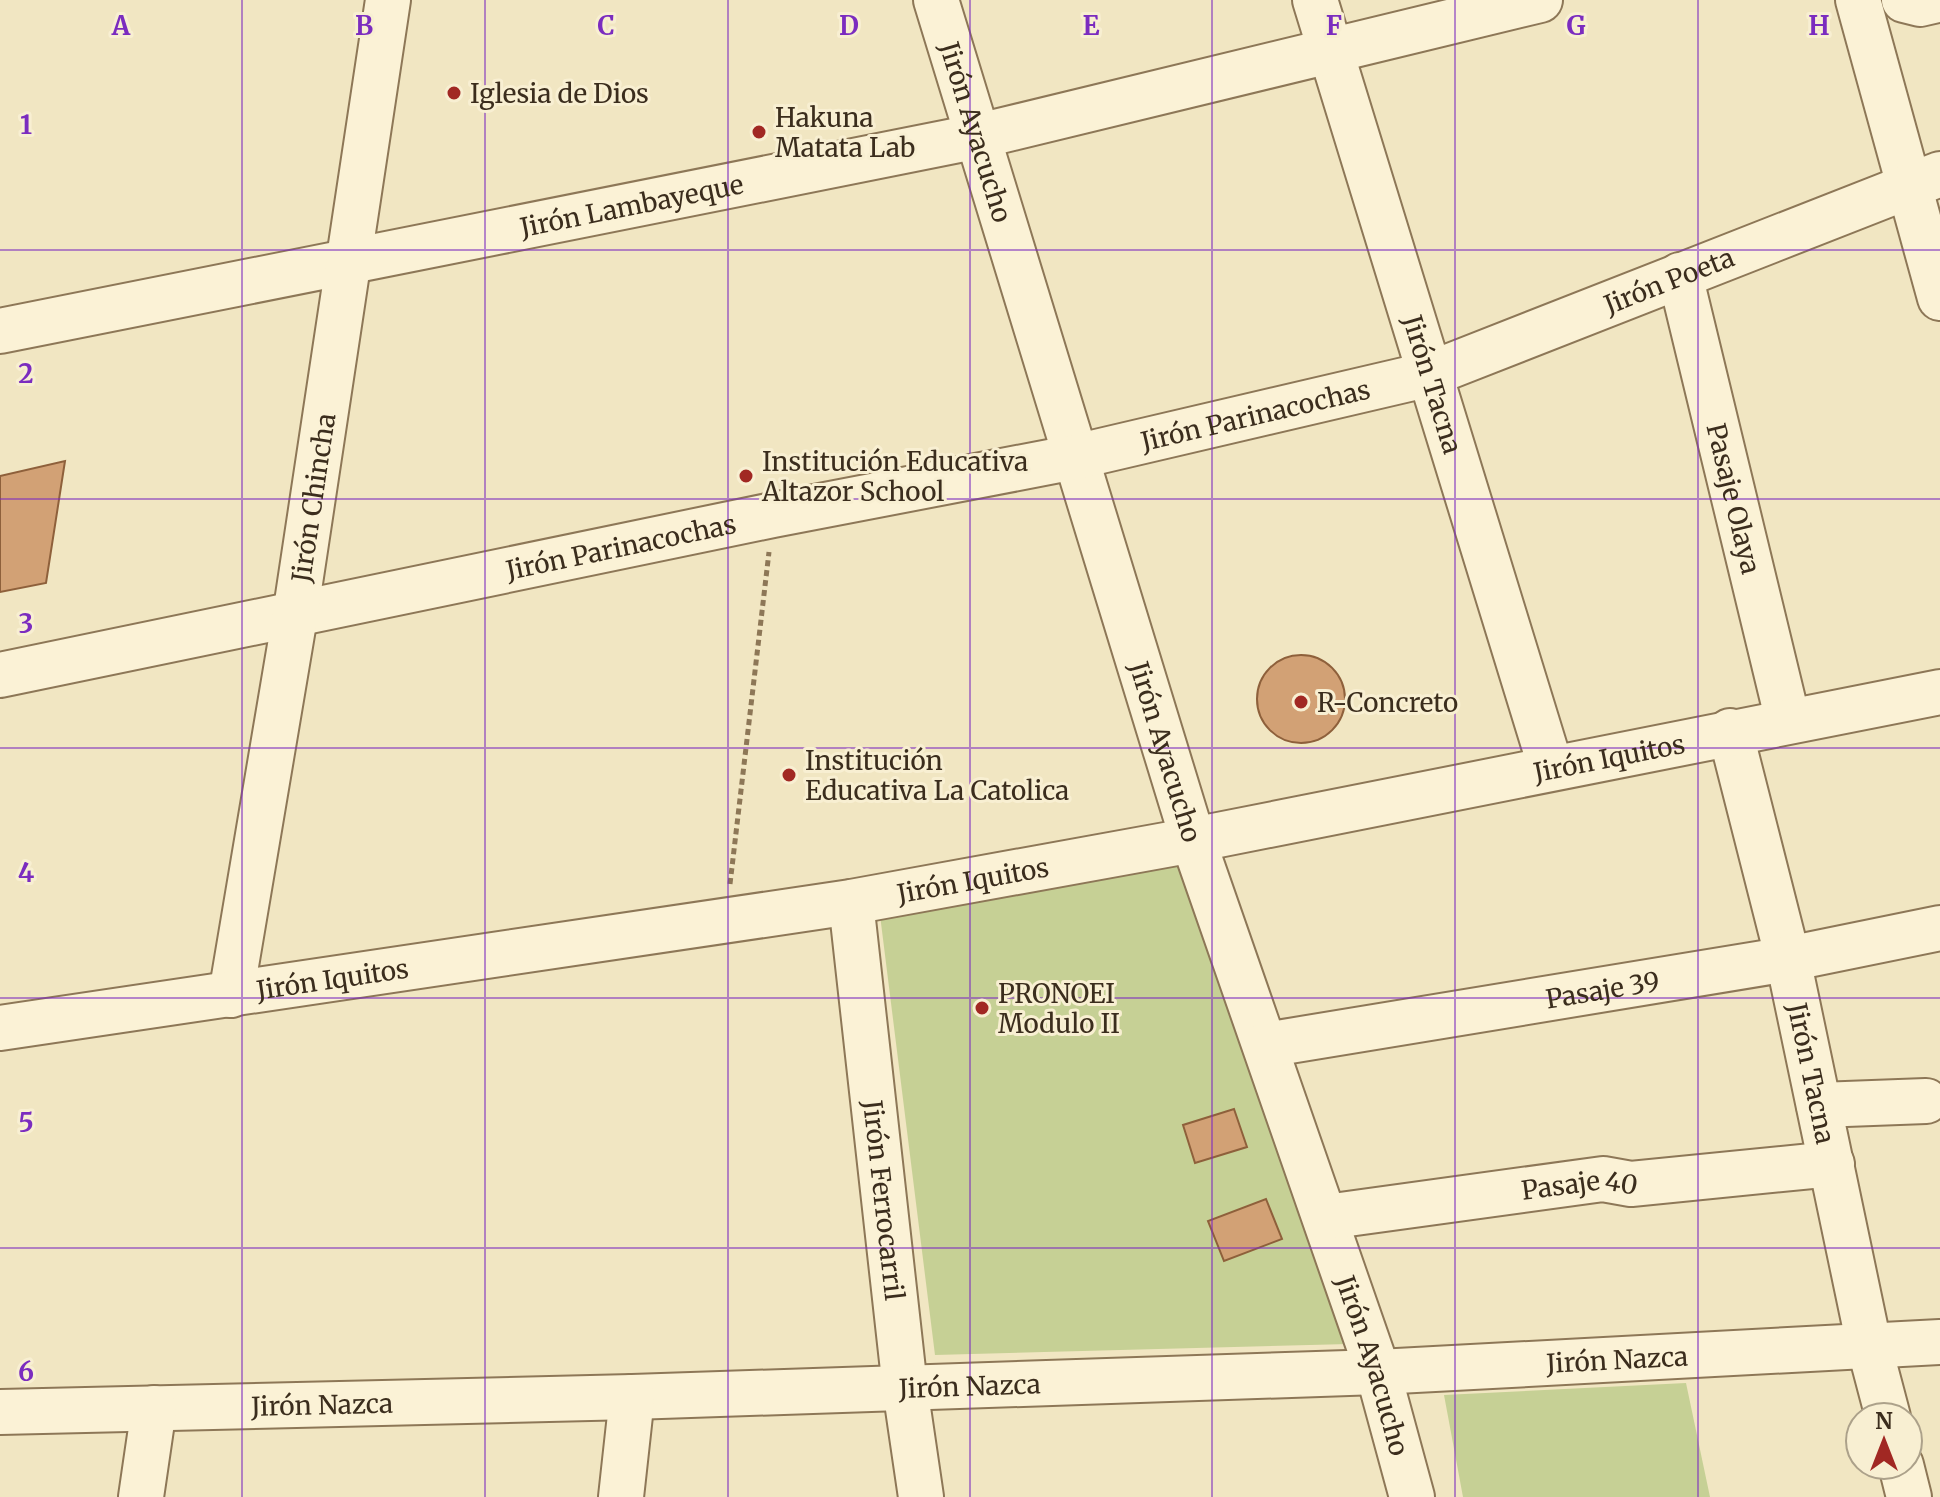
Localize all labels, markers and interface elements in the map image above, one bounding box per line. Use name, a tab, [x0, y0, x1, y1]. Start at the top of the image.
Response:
text: A	[111, 9, 131, 42]
text: B	[355, 9, 373, 42]
text: C	[597, 9, 615, 42]
text: D	[839, 9, 859, 42]
text: E	[1083, 9, 1100, 42]
text: F	[1326, 9, 1342, 42]
text: G	[1567, 9, 1586, 42]
text: H	[1808, 9, 1830, 42]
street label: Jirón Ayacucho	[933, 37, 1019, 226]
place label: Iglesia de Dios	[470, 77, 649, 110]
marker: Iglesia de Dios	[445, 84, 463, 102]
place label: Hakuna Matata Lab	[775, 101, 915, 164]
text: 1	[20, 108, 32, 141]
marker: Hakuna Matata Lab	[750, 123, 768, 141]
street label: Jirón Lambayeque	[516, 167, 746, 244]
street label: Jirón Poeta	[1598, 240, 1739, 321]
street label: Jirón Tacna	[1396, 310, 1470, 458]
text: 2	[18, 357, 34, 390]
street label: Jirón Parinacochas	[1136, 372, 1373, 458]
street label: Jirón Chincha	[284, 411, 342, 586]
street label: Pasaje Olaya	[1700, 420, 1768, 577]
place label: Institución Educativa Altazor School	[761, 445, 1028, 508]
marker: Institución Educativa Altazor School	[737, 467, 755, 485]
street label: Jirón Parinacochas	[502, 507, 739, 587]
text: 3	[19, 607, 33, 640]
street label: Jirón Ayacucho	[1123, 656, 1209, 846]
place label: R-Concreto	[1317, 686, 1458, 719]
marker: R-Concreto	[1292, 693, 1310, 711]
street label: Jirón Iquitos	[1530, 726, 1687, 789]
place label: Institución Educativa La Catolica	[805, 744, 1069, 807]
marker: Institución Educativa La Catolica	[780, 766, 798, 784]
street label: Jirón Iquitos	[893, 850, 1051, 910]
text: 4	[18, 856, 35, 889]
street label: Jirón Iquitos	[253, 951, 411, 1006]
street label: Pasaje 39	[1543, 964, 1662, 1015]
place label: PRONOEI Modulo II	[998, 977, 1120, 1040]
marker: PRONOEI Modulo II	[973, 999, 991, 1017]
street label: Jirón Tacna	[1781, 999, 1843, 1147]
street label: Jirón Ferrocarril	[857, 1097, 912, 1302]
text: 5	[18, 1106, 34, 1139]
street label: Pasaje 40	[1519, 1162, 1640, 1207]
street label: Jirón Ayacucho	[1329, 1270, 1416, 1459]
street label: Jirón Nazca	[1544, 1339, 1689, 1380]
text: 6	[18, 1355, 34, 1388]
street label: Jirón Nazca	[897, 1367, 1041, 1405]
street label: Jirón Nazca	[250, 1386, 393, 1423]
north arrow	[1844, 1401, 1924, 1481]
text: N	[1875, 1407, 1893, 1435]

